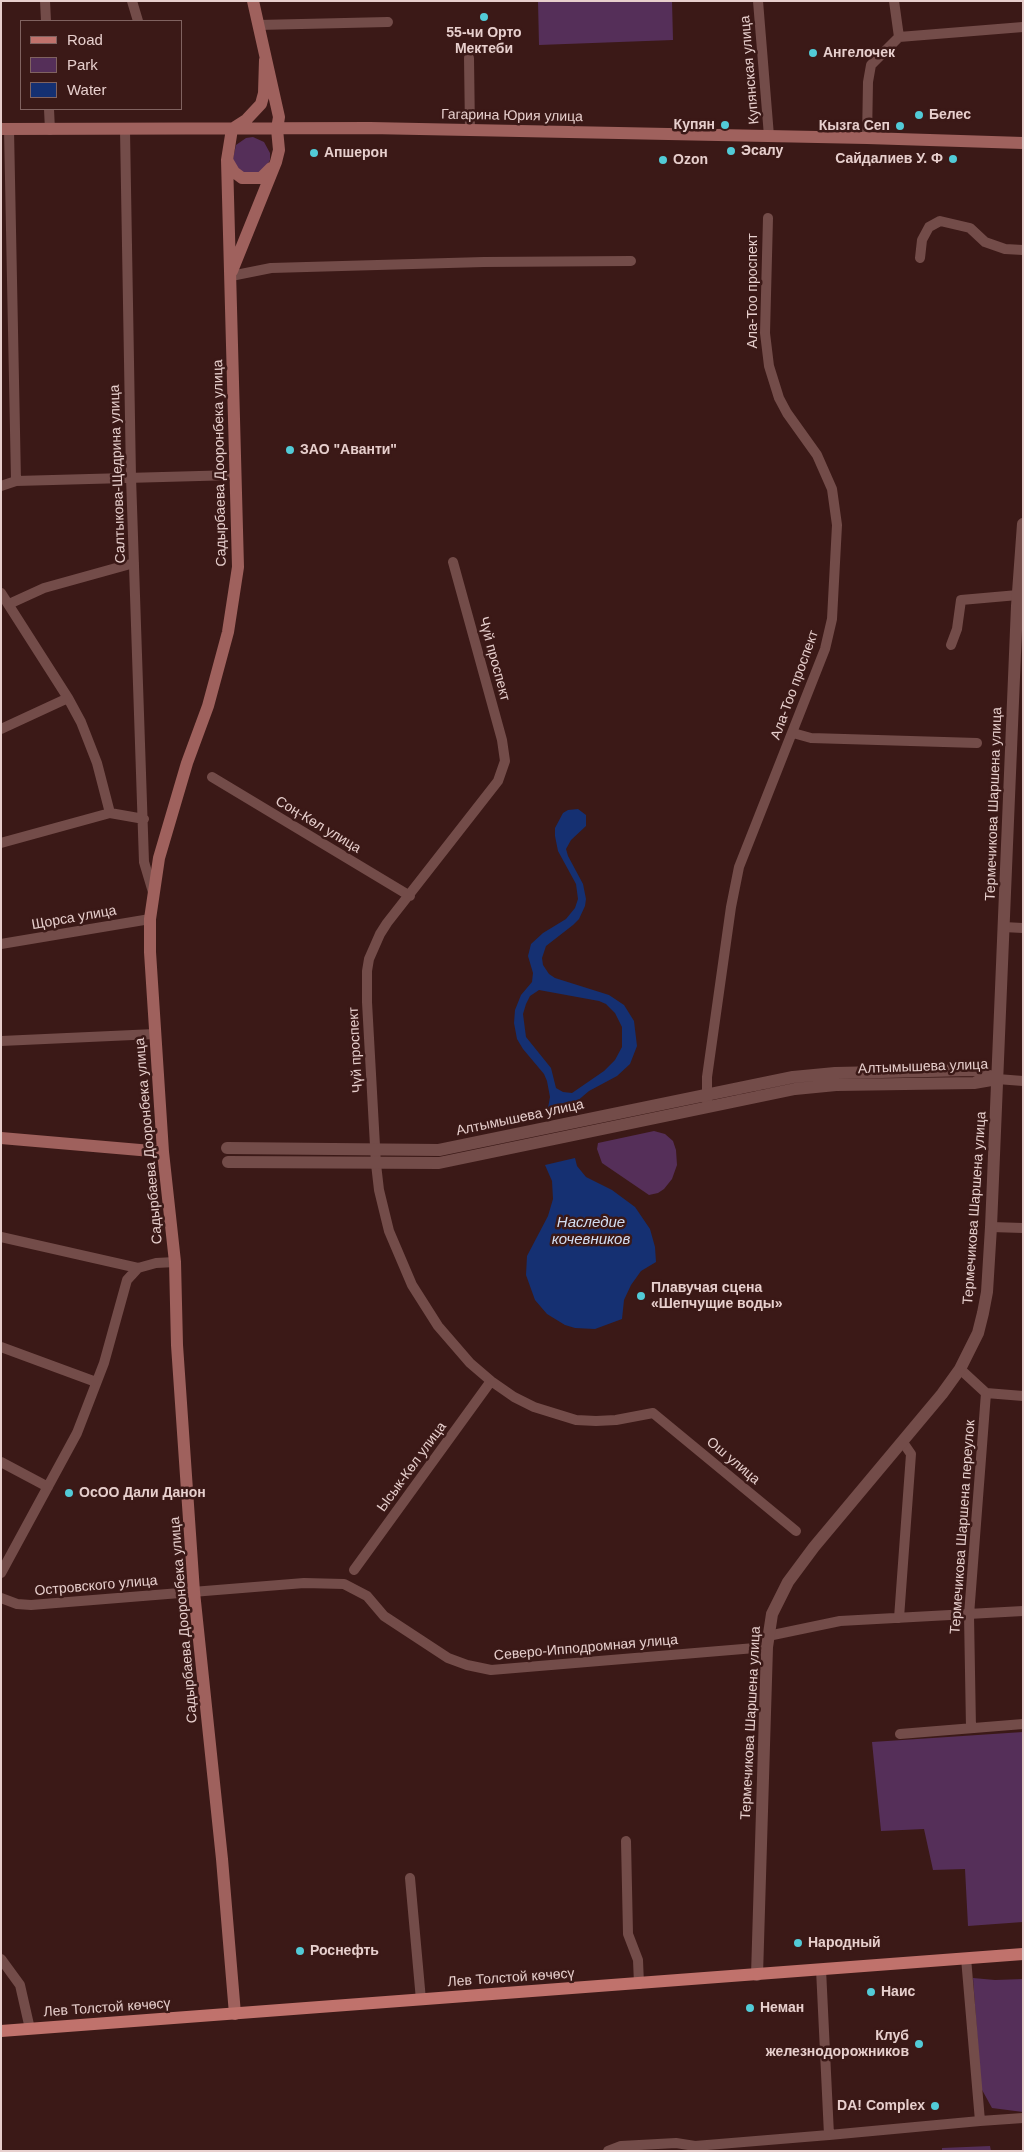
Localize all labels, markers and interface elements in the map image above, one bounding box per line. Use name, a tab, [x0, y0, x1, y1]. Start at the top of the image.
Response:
marker: 55-чи Орто Мектеби	[478, 11, 490, 23]
street label: Купянская улица	[737, 15, 763, 125]
legend	[20, 20, 182, 110]
place label: 55-чи Орто Мектеби	[446, 25, 522, 58]
text: Road	[67, 31, 103, 48]
place label: Ангелочек	[823, 45, 895, 61]
marker: Ангелочек	[807, 47, 819, 59]
text: Park	[67, 56, 98, 73]
text: Water	[67, 81, 106, 98]
street label: Гагарина Юрия улица	[441, 106, 583, 126]
place label: Белес	[929, 107, 971, 123]
marker: Белес	[913, 109, 925, 121]
place label: Купян	[674, 117, 715, 133]
place label: Кызга Сеп	[819, 118, 890, 134]
marker: Купян	[719, 119, 731, 131]
marker: Кызга Сеп	[894, 120, 906, 132]
place label: Эсалу	[741, 143, 783, 159]
place label: Апшерон	[324, 145, 388, 161]
marker: Эсалу	[725, 145, 737, 157]
marker: Апшерон	[308, 147, 320, 159]
place label: Сайдалиев У. Ф	[835, 151, 943, 167]
place label: Ozon	[673, 152, 708, 168]
marker: Сайдалиев У. Ф	[947, 153, 959, 165]
marker: Ozon	[657, 154, 669, 166]
street label: Ала-Тоо проспект	[745, 233, 761, 349]
street label: Садырбаева Дооронбека улица	[210, 359, 230, 567]
street label: Салтыкова-Щедрина улица	[106, 384, 130, 564]
place label: ЗАО "Аванти"	[300, 442, 397, 458]
marker: ЗАО "Аванти"	[284, 444, 296, 456]
street label: Чүй проспект	[475, 615, 513, 703]
street label: Ала-Тоо проспект	[767, 628, 823, 742]
street label: Термечикова Шаршена улица	[982, 707, 1006, 901]
street label: Соң-Көл улица	[272, 793, 364, 857]
street label: Щорса улица	[30, 902, 118, 934]
street label: Чүй проспект	[345, 1006, 367, 1094]
street label: Садырбаева Дооронбека улица	[132, 1037, 166, 1245]
street label: Алтымышева улица	[858, 1056, 988, 1078]
street label: Алтымышева улица	[455, 1096, 585, 1140]
street label: Термечикова Шаршена улица	[960, 1111, 990, 1305]
water label: Наследие кочевников	[552, 1214, 630, 1249]
place label: Плавучая сцена «Шепчущие воды»	[651, 1280, 783, 1312]
marker: Плавучая сцена «Шепчущие воды»	[635, 1290, 647, 1302]
street label: Ысык-Көл улица	[374, 1419, 450, 1515]
street label: Термечикова Шаршена переулок	[947, 1419, 979, 1635]
street label: Ош улица	[703, 1434, 763, 1488]
place label: ОсОО Дали Данон	[79, 1485, 206, 1501]
marker: ОсОО Дали Данон	[63, 1487, 75, 1499]
street label: Садырбаева Дооронбека улица	[167, 1516, 201, 1724]
street label: Островского улица	[34, 1572, 158, 1600]
street label: Термечикова Шаршена улица	[738, 1626, 764, 1820]
street label: Северо-Ипподромная улица	[493, 1632, 679, 1664]
place label: Народный	[808, 1935, 881, 1951]
marker: Народный	[792, 1937, 804, 1949]
place label: Роснефть	[310, 1943, 379, 1959]
marker: Роснефть	[294, 1945, 306, 1957]
street label: Лев Толстой көчөсү	[447, 1965, 575, 1991]
place label: Наис	[881, 1984, 915, 2000]
marker: Наис	[865, 1986, 877, 1998]
street label: Лев Толстой көчөсү	[43, 1995, 171, 2021]
place label: Неман	[760, 2000, 804, 2016]
marker: Неман	[744, 2002, 756, 2014]
place label: Клуб железнодорожников	[766, 2028, 909, 2060]
marker: Клуб железнодорожников	[913, 2038, 925, 2050]
place label: DA! Complex	[837, 2098, 925, 2114]
marker: DA! Complex	[929, 2100, 941, 2112]

